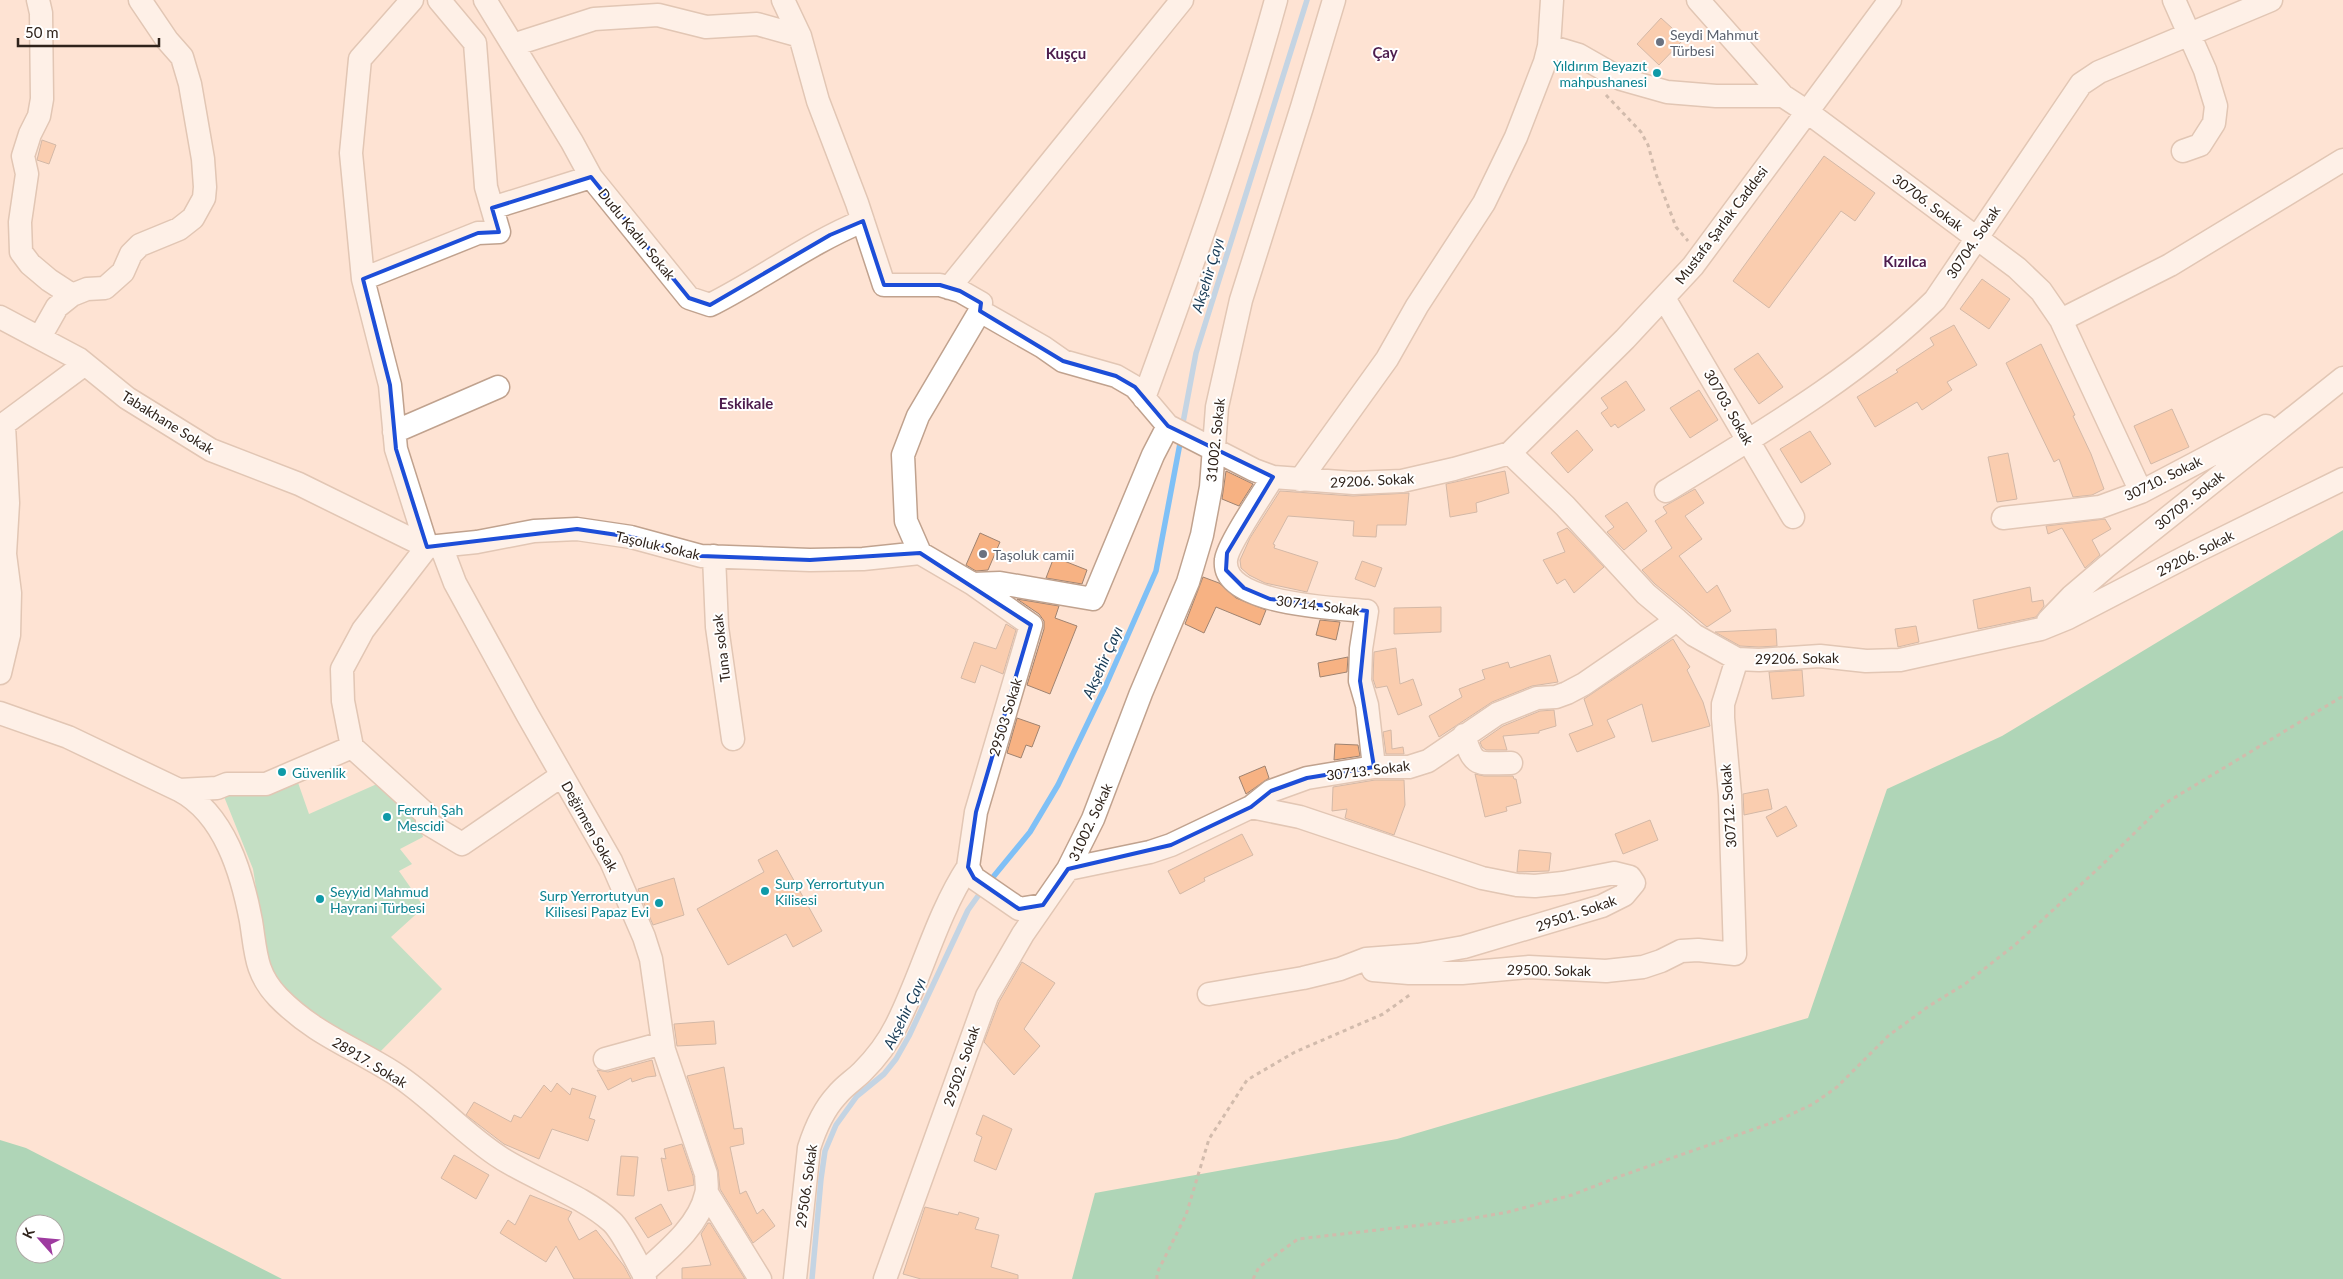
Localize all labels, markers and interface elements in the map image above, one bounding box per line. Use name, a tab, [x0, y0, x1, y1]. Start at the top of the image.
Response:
scale bar	[18, 15, 159, 47]
text: 50 m	[25, 23, 59, 41]
place label: Seydi Mahmut Türbesi	[1670, 26, 1758, 59]
marker: Seydi Mahmut Türbesi	[1654, 36, 1666, 48]
district label: Çay	[1372, 43, 1398, 61]
district label: Kuşçu	[1046, 44, 1086, 62]
place label: Yıldırım Beyazıt mahpushanesi	[1553, 57, 1647, 90]
marker: Yıldırım Beyazıt mahpushanesi	[1651, 67, 1663, 79]
street label: Mustafa Şarlak Caddesi	[1671, 163, 1771, 287]
street label: 30706. Sokak	[1889, 170, 1967, 235]
street label: Dudu Kadın Sokak	[595, 185, 680, 284]
street label: 30704. Sokak	[1942, 202, 2004, 282]
water label: Akşehir Çayı	[1187, 236, 1227, 315]
district label: Kızılca	[1883, 252, 1927, 270]
street label: 30703. Sokak	[1701, 366, 1758, 448]
street label: Tabakhane Sokak	[119, 387, 218, 458]
district label: Eskikale	[719, 394, 773, 412]
street label: 31002. Sokak	[1202, 396, 1228, 483]
street label: 30710. Sokak	[2121, 452, 2205, 504]
street label: 30709. Sokak	[2151, 466, 2228, 533]
street label: 29206. Sokak	[1330, 469, 1415, 491]
street label: 29206. Sokak	[2154, 526, 2237, 580]
street label: Taşoluk Sokak	[614, 527, 703, 563]
place label: Taşoluk camii	[993, 546, 1074, 563]
marker: Taşoluk camii	[977, 548, 989, 560]
street label: 30714. Sokak	[1275, 591, 1362, 619]
street label: Tuna sokak	[708, 612, 734, 683]
water label: Akşehir Çayı	[1078, 623, 1126, 702]
street label: 29206. Sokak	[1755, 649, 1840, 667]
street label: 29503 Sokak	[985, 675, 1025, 758]
street label: 30713. Sokak	[1325, 756, 1412, 784]
street label: 30712. Sokak	[1717, 763, 1739, 849]
place label: Güvenlik	[292, 764, 347, 781]
marker: Güvenlik	[276, 766, 288, 778]
street label: Değirmen Sokak	[558, 778, 622, 875]
street label: 31002. Sokak	[1065, 779, 1116, 864]
place label: Ferruh Şah Mescidi	[397, 801, 463, 834]
marker: Ferruh Şah Mescidi	[381, 811, 393, 823]
place label: Surp Yerrortutyun Kilisesi	[775, 875, 884, 908]
place label: Seyyid Mahmud Hayrani Türbesi	[330, 883, 429, 916]
marker: Surp Yerrortutyun Kilisesi	[759, 885, 771, 897]
place label: Surp Yerrortutyun Kilisesi Papaz Evi	[540, 887, 649, 920]
street label: 29501. Sokak	[1533, 891, 1619, 935]
marker: Seyyid Mahmud Hayrani Türbesi	[314, 893, 326, 905]
marker: Surp Yerrortutyun Kilisesi Papaz Evi	[653, 897, 665, 909]
street label: 29500. Sokak	[1507, 961, 1592, 979]
water label: Akşehir Çayı	[879, 974, 929, 1052]
street label: 29502. Sokak	[939, 1023, 983, 1109]
street label: 28917. Sokak	[330, 1033, 411, 1091]
street label: 29506. Sokak	[792, 1142, 820, 1229]
north arrow	[15, 1214, 65, 1264]
text: K	[18, 1224, 38, 1241]

